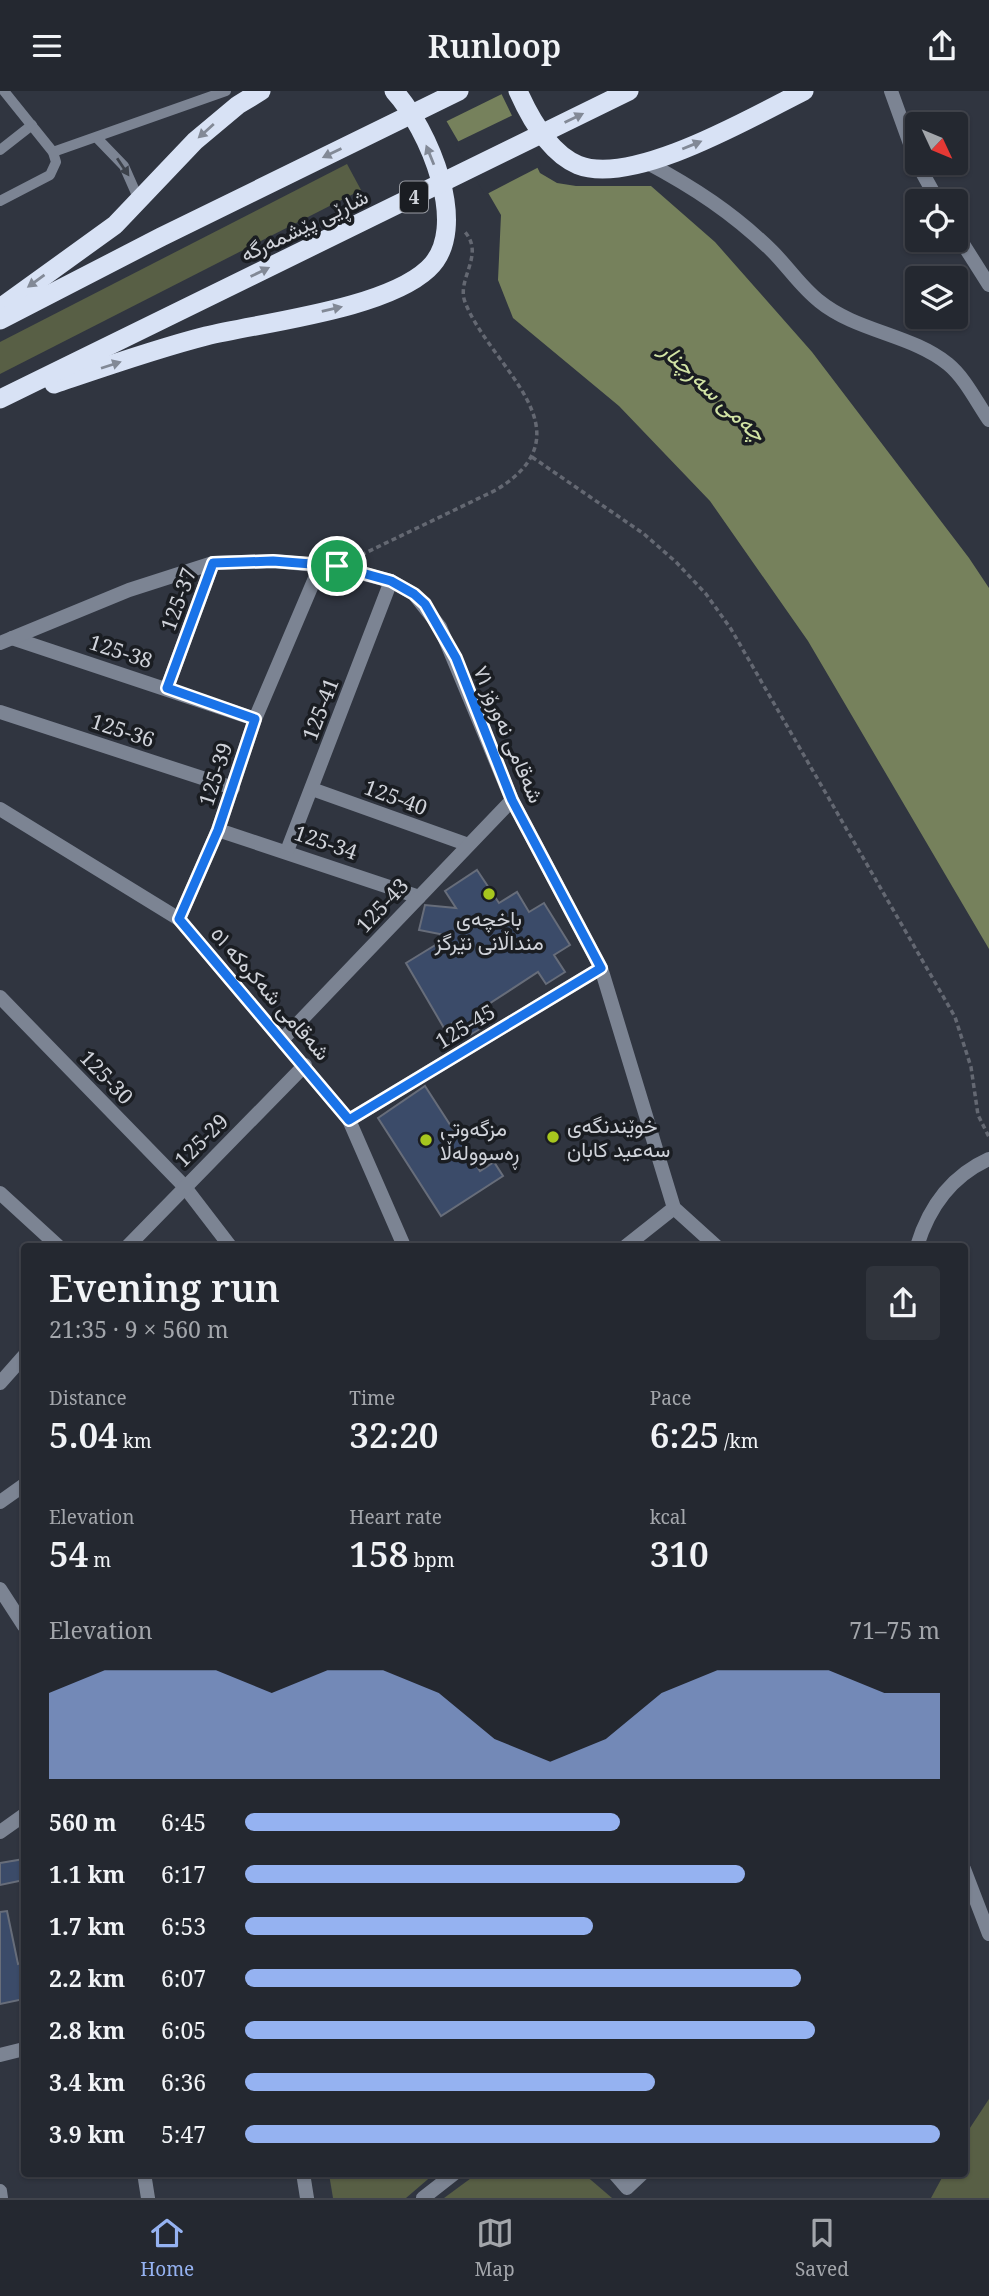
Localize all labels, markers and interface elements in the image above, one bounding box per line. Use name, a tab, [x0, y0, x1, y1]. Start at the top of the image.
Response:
text: Runloop	[428, 24, 561, 67]
icon: menu	[28, 27, 66, 65]
icon: share	[923, 27, 961, 65]
one-way arrow	[564, 112, 584, 123]
north arrow	[905, 112, 968, 175]
map controls	[905, 112, 968, 329]
one-way arrow	[197, 123, 215, 139]
one-way arrow	[681, 140, 702, 151]
one-way arrow	[425, 145, 436, 166]
one-way arrow	[322, 148, 342, 159]
one-way arrow	[116, 157, 129, 176]
road number: 4	[400, 181, 428, 213]
street label: شاڕێی پێشمەرگە	[236, 182, 374, 272]
button: locate	[905, 189, 968, 252]
one-way arrow	[250, 266, 270, 278]
button: layers	[905, 266, 968, 329]
one-way arrow	[28, 274, 46, 289]
one-way arrow	[321, 304, 343, 315]
water label: چەمی سەرچنار	[652, 332, 774, 450]
one-way arrow	[101, 359, 122, 369]
pin	[307, 536, 367, 596]
icon: arrive	[318, 547, 356, 585]
street label: 125-37	[154, 564, 202, 634]
street label: 125-38	[86, 628, 156, 674]
street label: شەقامی نەورۆز ٧١	[467, 661, 551, 807]
street label: 125-41	[295, 674, 345, 744]
street label: 125-36	[88, 707, 158, 753]
street label: 125-39	[192, 739, 238, 809]
street label: 125-40	[361, 773, 431, 821]
street label: 125-34	[291, 818, 362, 866]
street label: 125-43	[350, 872, 414, 938]
marker: باخچەی منداڵانی نێرگز	[481, 886, 497, 902]
place label: باخچەی منداڵانی نێرگز	[433, 904, 544, 956]
street label: شەقامی شەکرەکە ٥١	[205, 920, 337, 1066]
street label: 125-45	[430, 997, 500, 1055]
street label: 125-30	[74, 1044, 140, 1110]
street label: 125-29	[168, 1107, 234, 1173]
place label: خوێندنگەی سەعید کابان	[567, 1111, 670, 1163]
place label: مزگەوتی ڕەسوولەڵا	[440, 1114, 519, 1170]
marker: خوێندنگەی سەعید کابان	[545, 1129, 561, 1145]
marker: مزگەوتی ڕەسوولەڵا	[418, 1132, 434, 1148]
text: Evening run	[49, 1261, 280, 1313]
button: share	[866, 1266, 940, 1340]
text: 21:35 · 9 × 560 m	[49, 1313, 229, 1345]
text: Distance	[49, 1385, 127, 1411]
text: Time	[349, 1385, 395, 1411]
text: Pace	[650, 1385, 691, 1411]
text: 5.04	[49, 1411, 118, 1458]
text: 32:20	[349, 1411, 439, 1458]
text: 6:25	[650, 1411, 719, 1458]
text: km	[118, 1428, 152, 1454]
text: /km	[719, 1428, 759, 1454]
text: Elevation	[49, 1504, 135, 1530]
text: Heart rate	[349, 1504, 442, 1530]
text: kcal	[650, 1504, 686, 1530]
text: 54	[49, 1530, 88, 1577]
text: 158	[349, 1530, 408, 1577]
text: 310	[650, 1530, 709, 1577]
text: m	[88, 1547, 111, 1573]
text: bpm	[408, 1547, 455, 1573]
text: Elevation	[49, 1614, 153, 1646]
text: 71–75 m	[849, 1614, 940, 1646]
text: 560 m	[49, 1806, 117, 1838]
text: 6:45	[161, 1806, 206, 1838]
text: 1.1 km	[49, 1858, 125, 1890]
text: 6:17	[161, 1858, 206, 1890]
text: 1.7 km	[49, 1910, 125, 1942]
text: 6:53	[161, 1910, 206, 1942]
text: 2.2 km	[49, 1962, 125, 1994]
text: 6:07	[161, 1962, 206, 1994]
text: 2.8 km	[49, 2014, 125, 2046]
text: 6:05	[161, 2014, 206, 2046]
text: 3.4 km	[49, 2066, 125, 2098]
text: 6:36	[161, 2066, 206, 2098]
text: 3.9 km	[49, 2118, 125, 2150]
text: 5:47	[161, 2118, 206, 2150]
tab: Home	[140, 2214, 194, 2282]
tab: Map	[475, 2214, 515, 2282]
tab: Saved	[795, 2214, 849, 2282]

